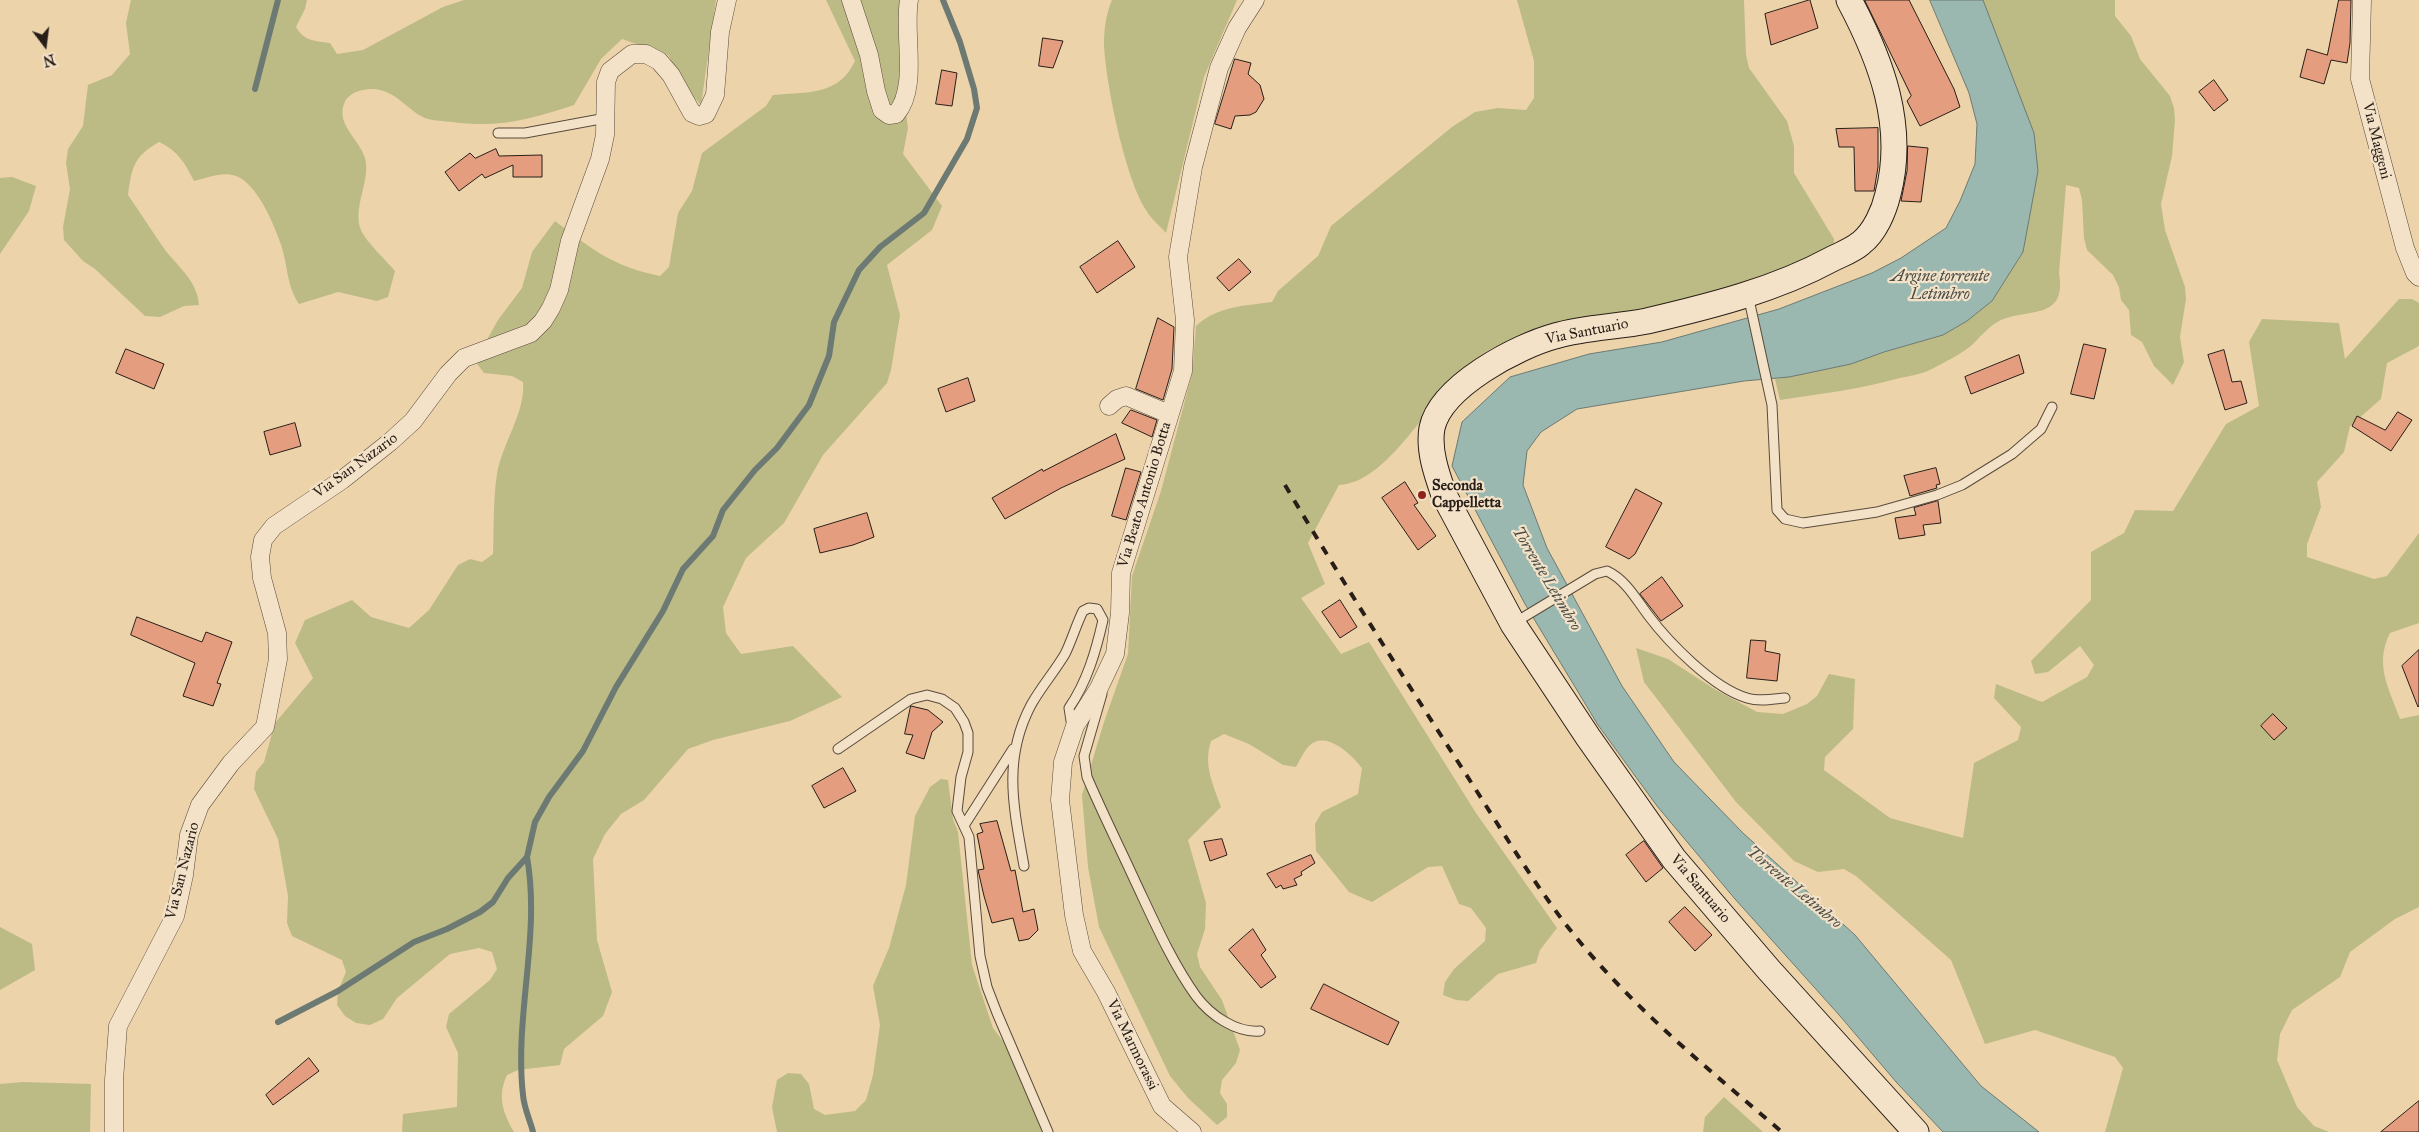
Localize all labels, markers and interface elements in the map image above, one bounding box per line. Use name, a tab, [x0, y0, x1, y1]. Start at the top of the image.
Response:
north arrow	[20, 20, 70, 70]
text: N	[41, 50, 57, 70]
street label: Via Maggeni	[2358, 101, 2394, 181]
water label: Argine torrente Letimbro	[1891, 267, 1989, 305]
street label: Via Santuario	[1544, 315, 1630, 349]
street label: Via Beato Antonio Botta	[1114, 420, 1176, 570]
street label: Via San Nazario	[310, 429, 402, 503]
place label: Seconda Cappelletta	[1432, 477, 1501, 512]
marker: Seconda Cappelletta	[1416, 489, 1428, 501]
water label: Torrente Letimbro	[1507, 523, 1585, 635]
street label: Via San Nazario	[162, 820, 204, 922]
water label: Torrente Letimbro	[1743, 843, 1845, 933]
street label: Via Santuario	[1666, 851, 1734, 927]
street label: Via Marmorassi	[1102, 997, 1162, 1093]

